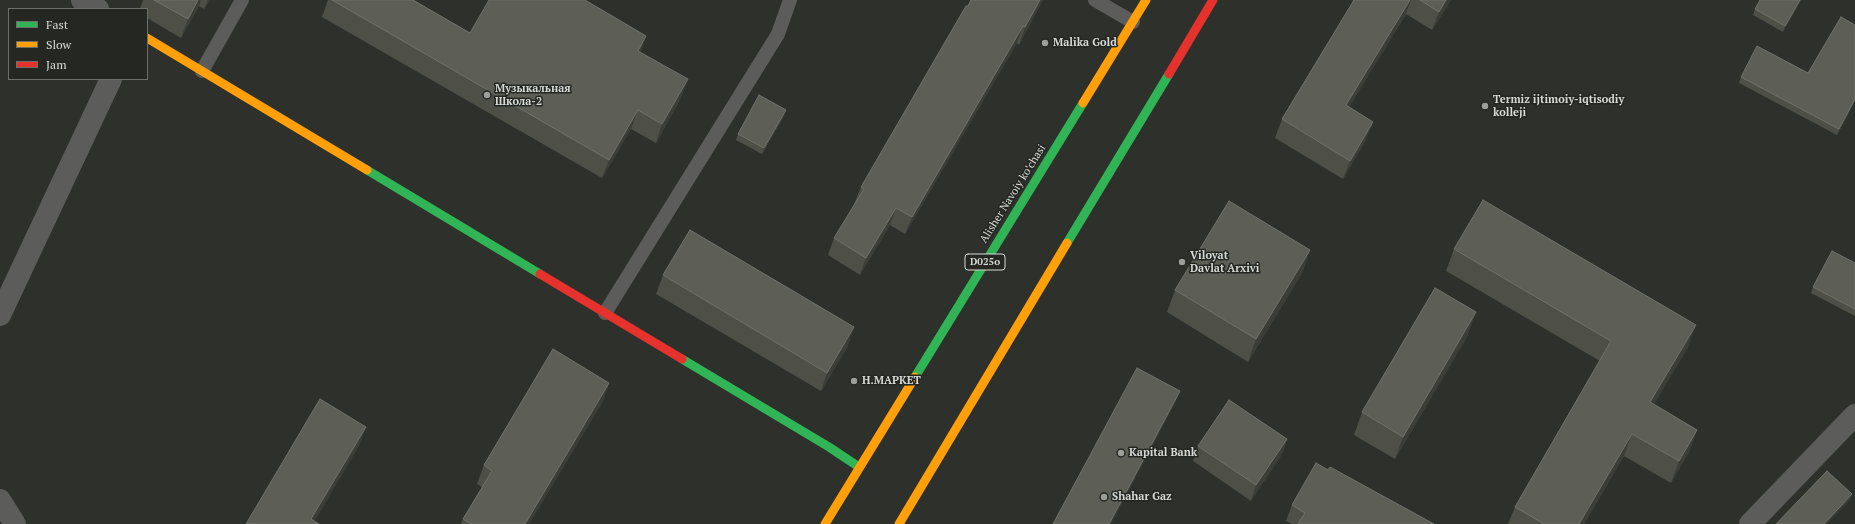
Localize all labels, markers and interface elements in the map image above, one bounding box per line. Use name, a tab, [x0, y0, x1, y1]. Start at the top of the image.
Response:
legend	[8, 8, 148, 80]
text: Fast	[46, 17, 68, 32]
place label: Malika Gold	[1053, 36, 1117, 50]
text: Slow	[46, 37, 71, 52]
marker: Malika Gold	[1040, 38, 1050, 48]
text: Jam	[46, 57, 67, 72]
place label: Музыкальная Школа-2	[495, 82, 571, 108]
marker: Музыкальная Школа-2	[482, 90, 492, 100]
place label: Termiz ijtimoiy-iqtisodiy kolleji	[1493, 93, 1624, 119]
marker: Termiz ijtimoiy-iqtisodiy kolleji	[1480, 101, 1490, 111]
street label: Alisher Navoiy ko’chasi	[977, 142, 1049, 246]
place label: Viloyat Davlat Arxivi	[1190, 249, 1259, 275]
road number: D025o	[965, 254, 1005, 270]
marker: Viloyat Davlat Arxivi	[1177, 257, 1187, 267]
place label: Н.МАРКЕТ	[862, 374, 921, 388]
marker: Н.МАРКЕТ	[849, 376, 859, 386]
place label: Kapital Bank	[1129, 446, 1197, 460]
marker: Kapital Bank	[1116, 448, 1126, 458]
place label: Shahar Gaz	[1112, 490, 1172, 504]
marker: Shahar Gaz	[1099, 492, 1109, 502]

